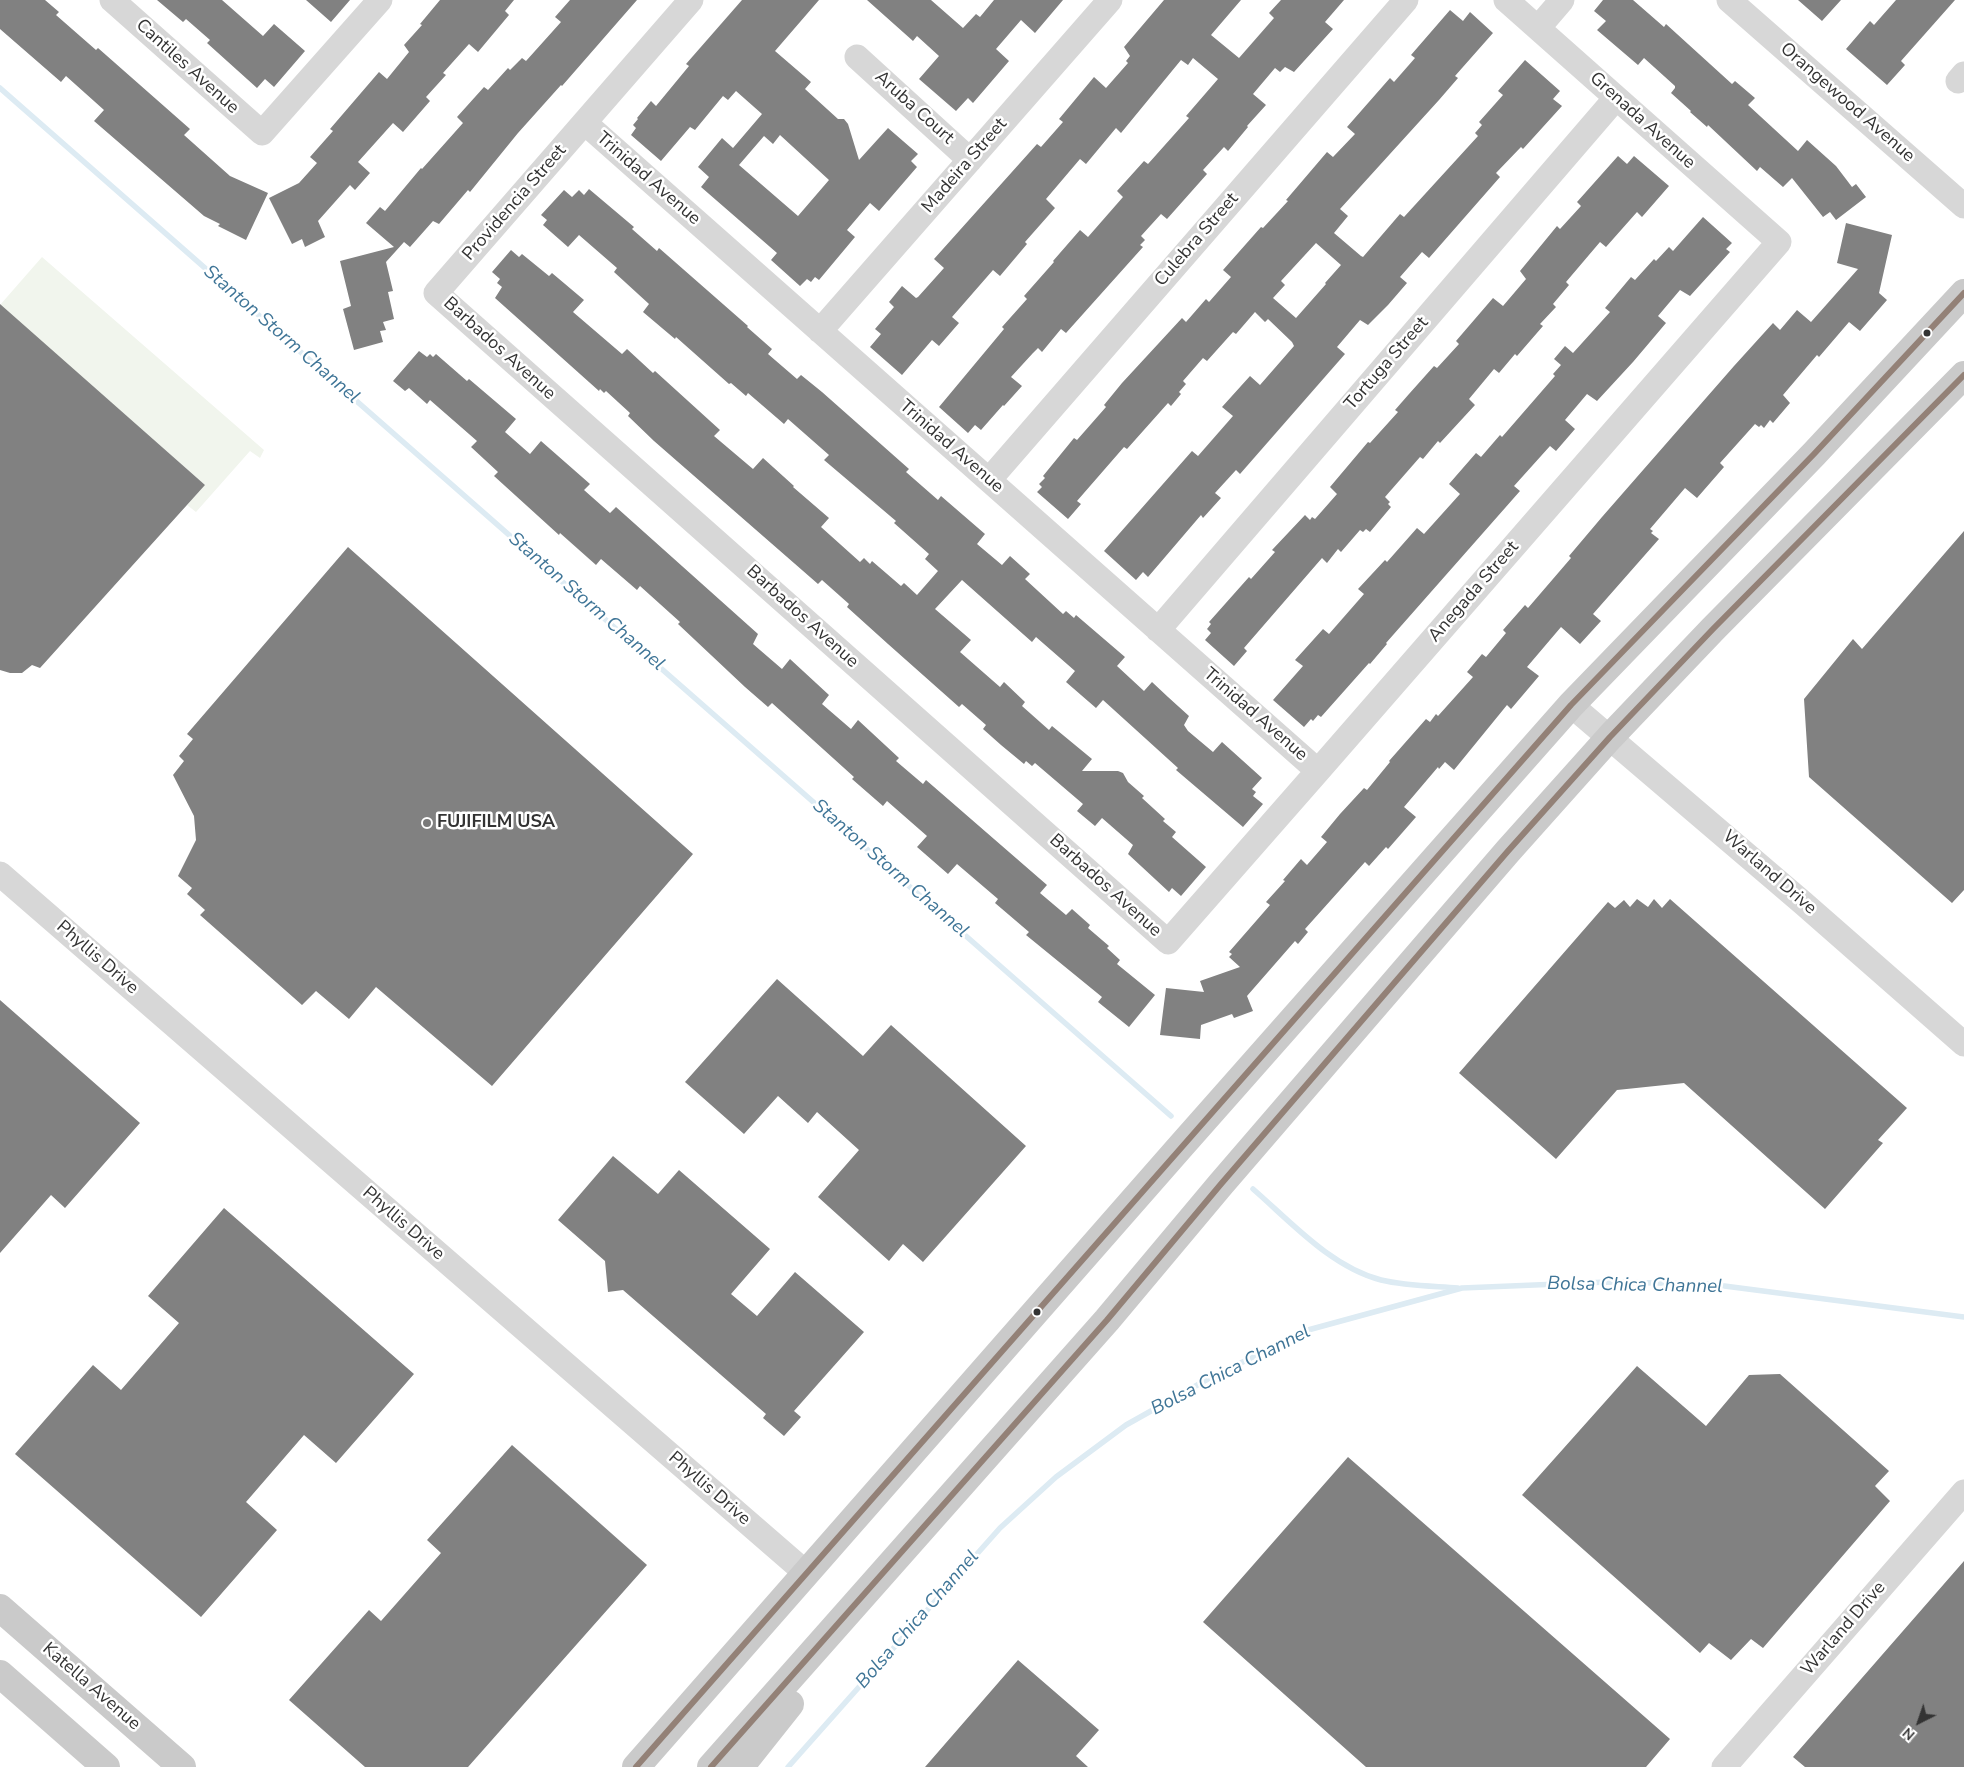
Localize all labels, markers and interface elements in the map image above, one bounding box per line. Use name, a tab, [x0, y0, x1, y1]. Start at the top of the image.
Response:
street label: Cantiles Avenue	[131, 15, 243, 119]
street label: Orangewood Avenue	[1775, 39, 1919, 167]
street label: Aruba Court	[870, 67, 958, 149]
street label: Grenada Avenue	[1585, 68, 1699, 174]
street label: Madeira Street	[918, 114, 1012, 218]
street label: Trinidad Avenue	[592, 128, 704, 230]
street label: Providencia Street	[459, 140, 571, 266]
street label: Culebra Street	[1150, 189, 1244, 291]
water label: Stanton Storm Channel	[198, 261, 364, 409]
street label: Barbados Avenue	[439, 293, 559, 405]
street label: Tortuga Street	[1341, 313, 1433, 415]
unlabelled marker	[1922, 328, 1932, 338]
street label: Trinidad Avenue	[895, 396, 1007, 498]
water label: Stanton Storm Channel	[503, 528, 669, 676]
street label: Anegada Street	[1424, 537, 1524, 647]
street label: Barbados Avenue	[742, 561, 862, 673]
street label: Trinidad Avenue	[1199, 664, 1311, 766]
water label: Stanton Storm Channel	[807, 795, 973, 943]
place label: FUJIFILM USA	[437, 812, 555, 834]
marker: FUJIFILM USA	[421, 817, 433, 829]
street label: Warland Drive	[1718, 826, 1820, 920]
street label: Barbados Avenue	[1045, 830, 1165, 942]
street label: Phyllis Drive	[52, 917, 142, 999]
street label: Phyllis Drive	[358, 1183, 448, 1265]
water label: Bolsa Chica Channel	[1547, 1273, 1723, 1299]
unlabelled marker	[1032, 1307, 1042, 1317]
water label: Bolsa Chica Channel	[1148, 1321, 1314, 1421]
street label: Phyllis Drive	[664, 1448, 754, 1530]
water label: Bolsa Chica Channel	[852, 1546, 984, 1694]
street label: Warland Drive	[1797, 1578, 1891, 1680]
street label: Katella Avenue	[38, 1639, 144, 1735]
north arrow	[1894, 1697, 1944, 1747]
text: N	[1899, 1723, 1919, 1744]

